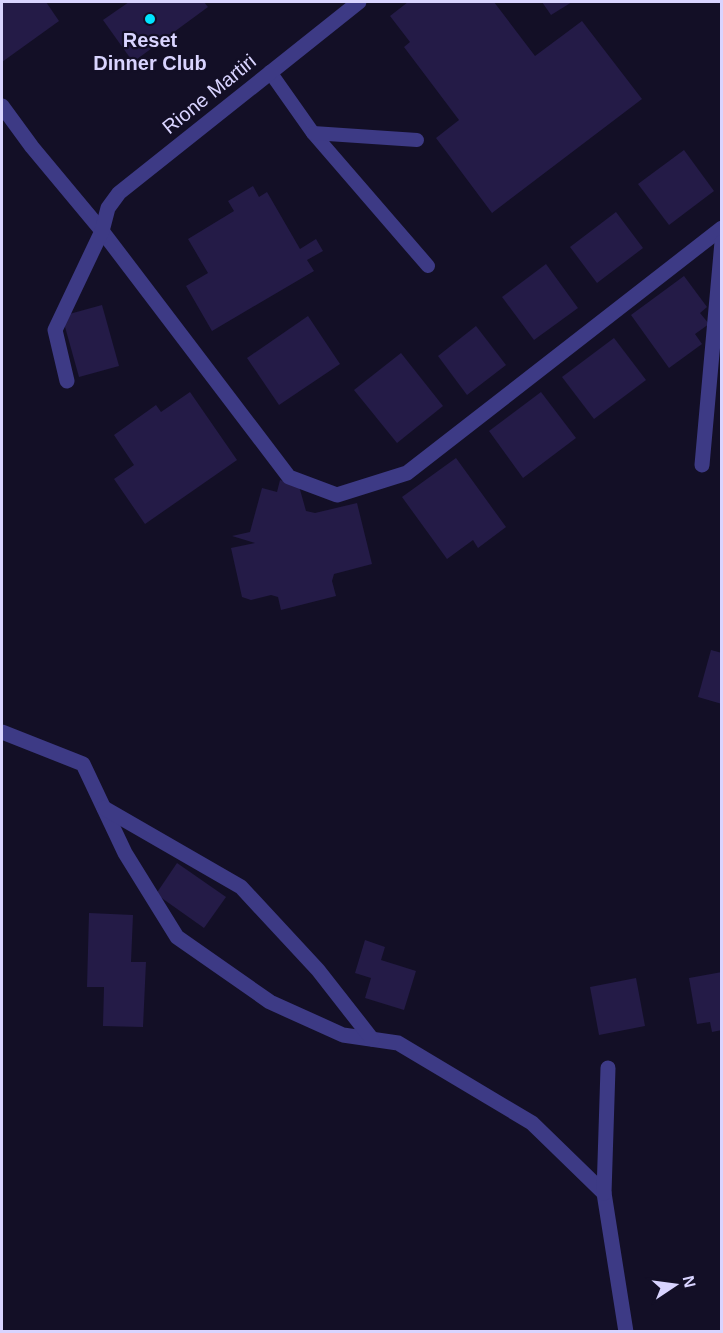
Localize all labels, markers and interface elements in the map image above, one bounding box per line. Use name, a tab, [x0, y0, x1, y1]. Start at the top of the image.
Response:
marker: Reset Dinner Club	[143, 12, 157, 26]
place label: Reset Dinner Club	[93, 29, 207, 74]
street label: Rione Martiri	[158, 50, 260, 138]
north arrow	[645, 1255, 705, 1315]
text: N	[680, 1274, 699, 1289]

